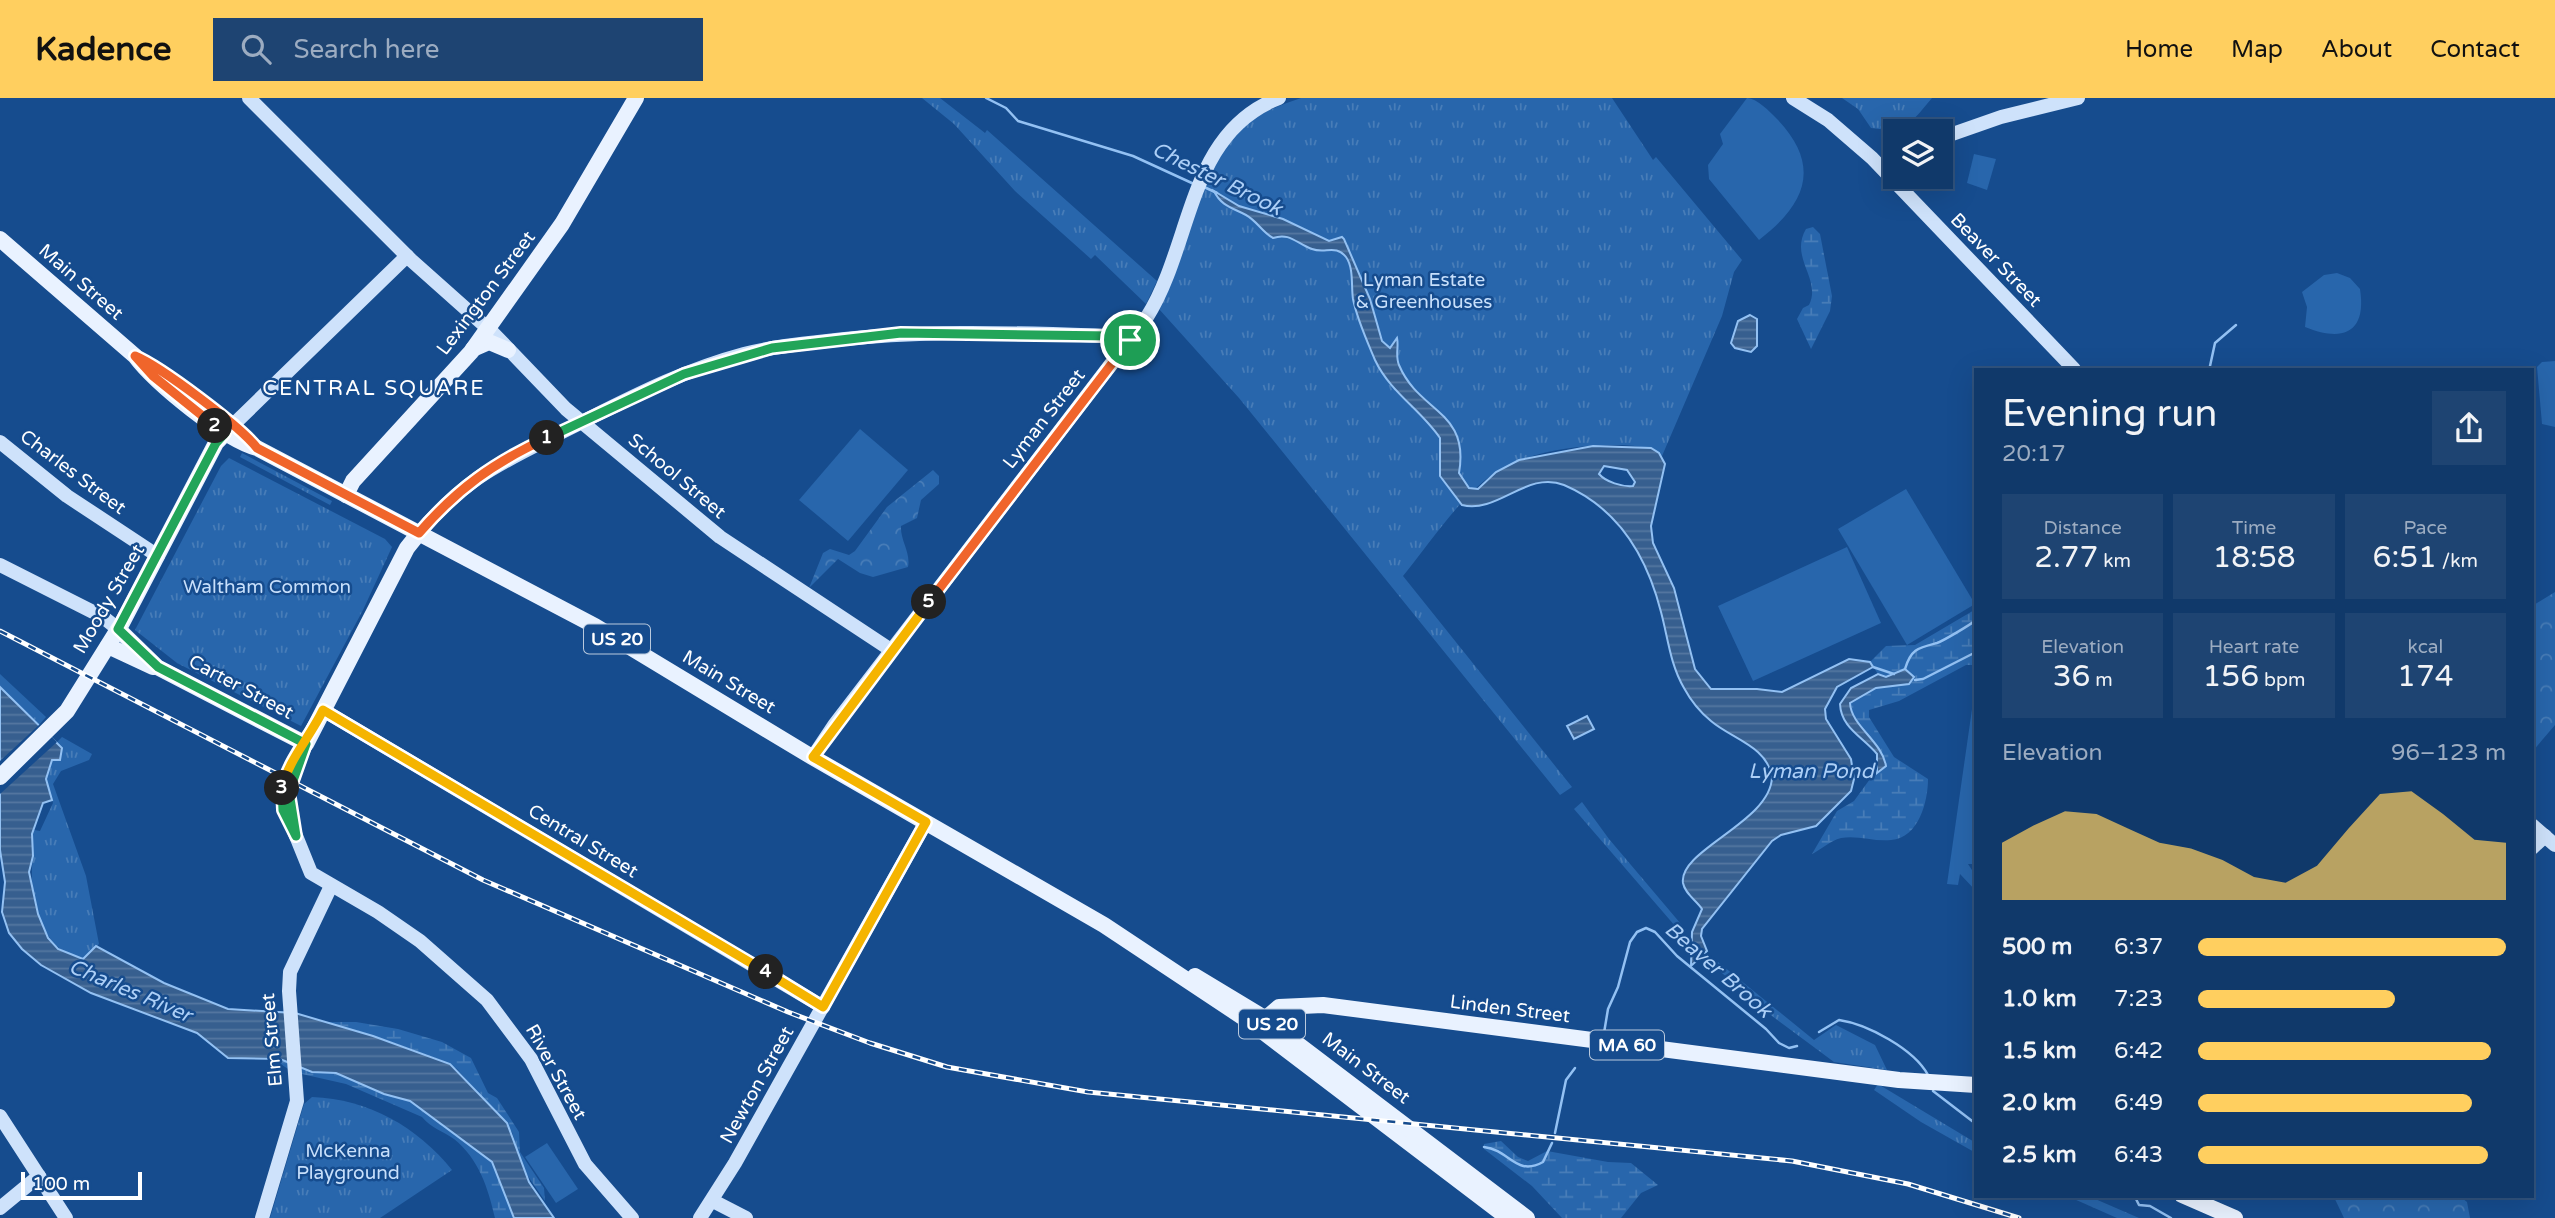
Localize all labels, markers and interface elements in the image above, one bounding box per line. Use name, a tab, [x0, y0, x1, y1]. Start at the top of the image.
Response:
search box	[213, 18, 703, 81]
text: Kadence	[35, 30, 171, 69]
icon: search	[237, 30, 275, 68]
text: Search here	[293, 34, 440, 65]
text: Home	[2125, 35, 2193, 64]
text: Map	[2231, 35, 2283, 64]
text: About	[2321, 35, 2392, 64]
text: Contact	[2430, 35, 2520, 64]
map controls	[1883, 119, 1953, 189]
button: layers	[1883, 119, 1953, 189]
water label: Chester Brook	[1148, 137, 1288, 222]
street label: Beaver Street	[1946, 209, 2046, 311]
street label: Lexington Street	[432, 227, 540, 359]
street label: Main Street	[34, 239, 128, 325]
park label: Lyman Estate & Greenhouses	[1356, 269, 1493, 313]
pin	[1100, 310, 1160, 370]
icon: arrive	[1111, 321, 1149, 359]
street label: Lyman Street	[998, 365, 1090, 473]
district label: CENTRAL SQUARE	[262, 376, 486, 401]
text: Evening run	[2002, 391, 2217, 437]
button: share	[2432, 391, 2506, 465]
pin: 2	[198, 408, 232, 444]
text: 2	[209, 414, 220, 436]
pin: 1	[530, 420, 564, 456]
street label: Charles Street	[16, 425, 130, 519]
text: 1	[541, 426, 552, 448]
street label: School Street	[624, 429, 730, 523]
text: 20:17	[2002, 440, 2066, 468]
text: Distance	[2044, 517, 2122, 539]
text: Time	[2232, 517, 2276, 539]
text: Pace	[2403, 517, 2447, 539]
text: 2.77	[2034, 539, 2098, 576]
text: 18:58	[2212, 539, 2296, 576]
text: 6:51	[2373, 539, 2437, 576]
street label: Moody Street	[69, 540, 149, 658]
text: km	[2098, 550, 2131, 572]
text: /km	[2437, 550, 2478, 572]
park label: Waltham Common	[183, 576, 351, 598]
pin: 5	[912, 584, 946, 620]
text: 5	[923, 590, 934, 612]
road number: US 20	[584, 624, 650, 654]
text: Elevation	[2041, 636, 2124, 658]
text: Heart rate	[2209, 636, 2299, 658]
text: kcal	[2407, 636, 2443, 658]
street label: Main Street	[679, 646, 779, 718]
street label: Carter Street	[185, 650, 297, 724]
text: 36	[2053, 658, 2090, 695]
text: 156	[2203, 658, 2259, 695]
text: 174	[2397, 658, 2454, 695]
text: m	[2090, 669, 2113, 691]
text: bpm	[2259, 669, 2305, 691]
text: Elevation	[2002, 739, 2103, 767]
text: 96–123 m	[2391, 739, 2506, 767]
water label: Lyman Pond	[1748, 759, 1876, 784]
pin: 3	[264, 770, 300, 806]
text: 3	[276, 776, 287, 798]
street label: Central Street	[524, 800, 642, 882]
water label: Beaver Brook	[1659, 917, 1778, 1024]
text: 500 m	[2002, 933, 2072, 961]
text: 6:37	[2114, 933, 2163, 961]
water label: Charles River	[65, 954, 198, 1029]
pin: 4	[748, 954, 784, 990]
text: 4	[760, 960, 771, 982]
text: 1.0 km	[2002, 985, 2077, 1013]
text: 7:23	[2114, 985, 2163, 1013]
street label: Linden Street	[1449, 991, 1571, 1027]
street label: Elm Street	[257, 992, 287, 1088]
road number: US 20	[1239, 1009, 1305, 1038]
street label: River Street	[521, 1021, 591, 1123]
street label: Newton Street	[716, 1023, 798, 1147]
street label: Main Street	[1318, 1028, 1414, 1108]
road number: MA 60	[1590, 1030, 1664, 1060]
text: 1.5 km	[2002, 1037, 2077, 1065]
text: 6:42	[2114, 1037, 2163, 1065]
text: 2.0 km	[2002, 1089, 2077, 1117]
text: 6:49	[2114, 1089, 2163, 1117]
park label: McKenna Playground	[296, 1140, 400, 1184]
text: 2.5 km	[2002, 1141, 2077, 1169]
text: 6:43	[2114, 1141, 2163, 1169]
scale bar	[21, 1169, 142, 1201]
text: 100 m	[32, 1173, 90, 1195]

